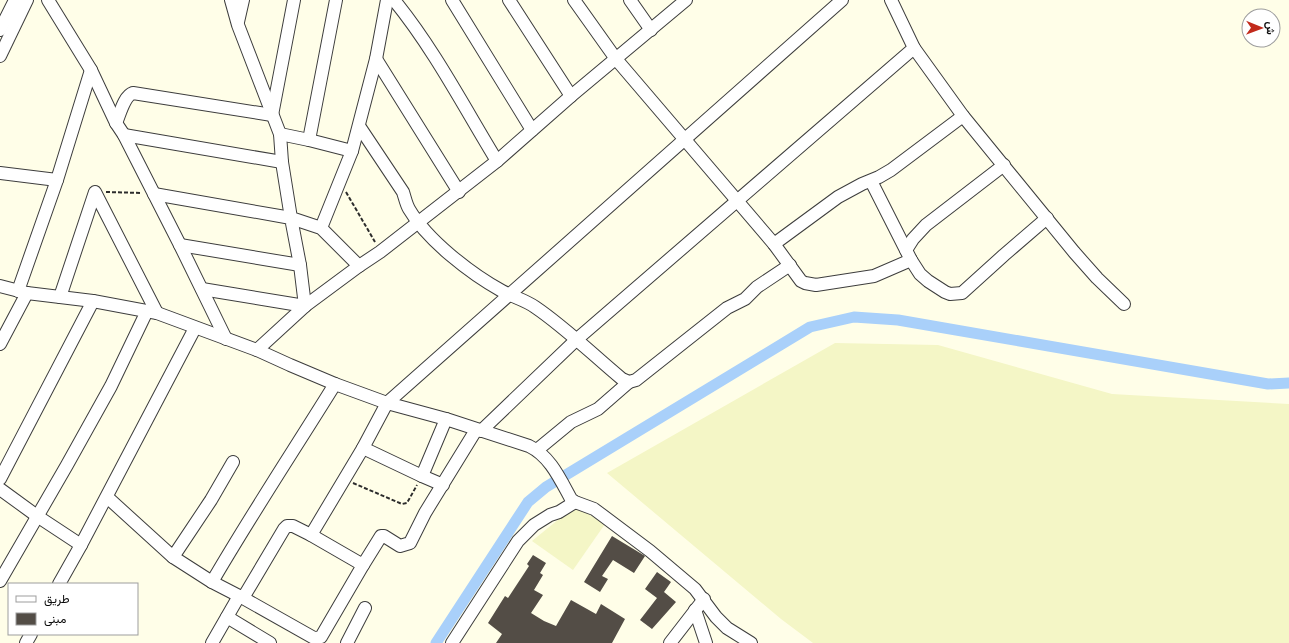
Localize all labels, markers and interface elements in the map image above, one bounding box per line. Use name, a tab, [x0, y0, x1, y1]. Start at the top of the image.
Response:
north arrow	[1241, 8, 1281, 48]
text: ش	[1264, 21, 1278, 35]
legend	[8, 583, 138, 635]
text: طريق	[44, 591, 70, 607]
text: مبنى	[44, 611, 66, 627]

